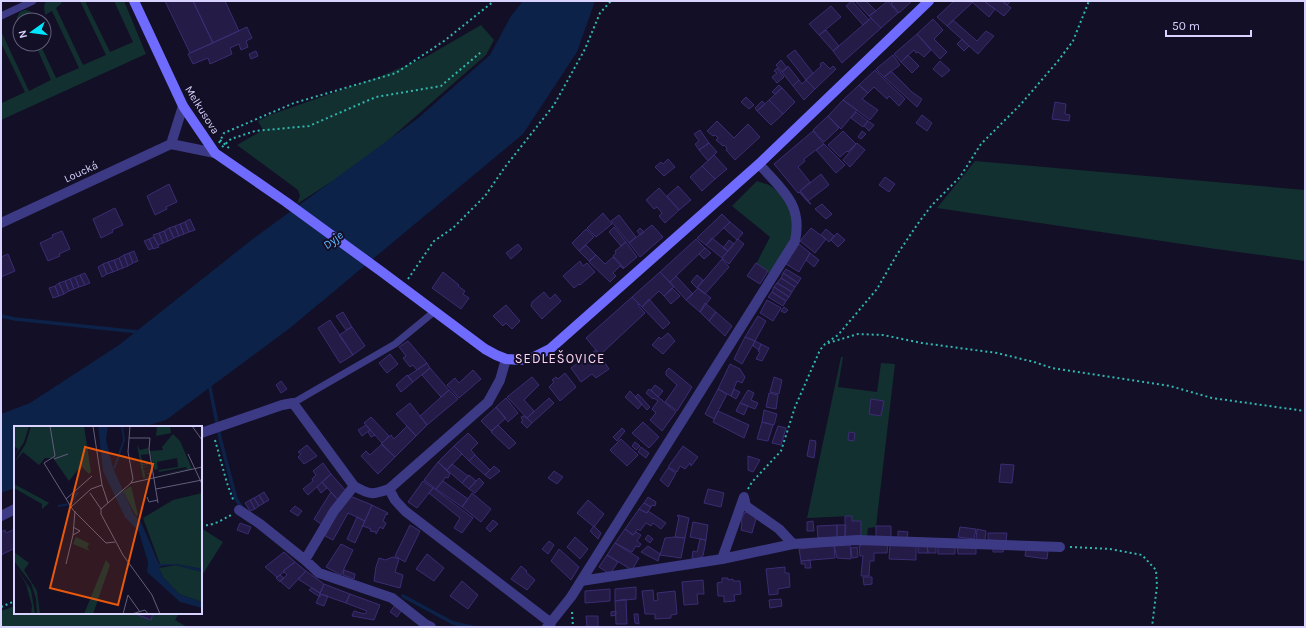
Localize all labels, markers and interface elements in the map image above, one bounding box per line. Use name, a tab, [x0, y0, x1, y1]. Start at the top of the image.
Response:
north arrow	[12, 12, 52, 52]
scale bar	[1166, 12, 1251, 38]
text: 50 m	[1172, 19, 1200, 33]
text: N	[16, 29, 30, 40]
street label: Melkusova	[182, 84, 222, 136]
street label: Loucká	[62, 159, 100, 185]
water label: Dyje	[320, 228, 346, 252]
district label: SEDLEŠOVICE	[515, 350, 605, 366]
inset map	[14, 426, 202, 614]

